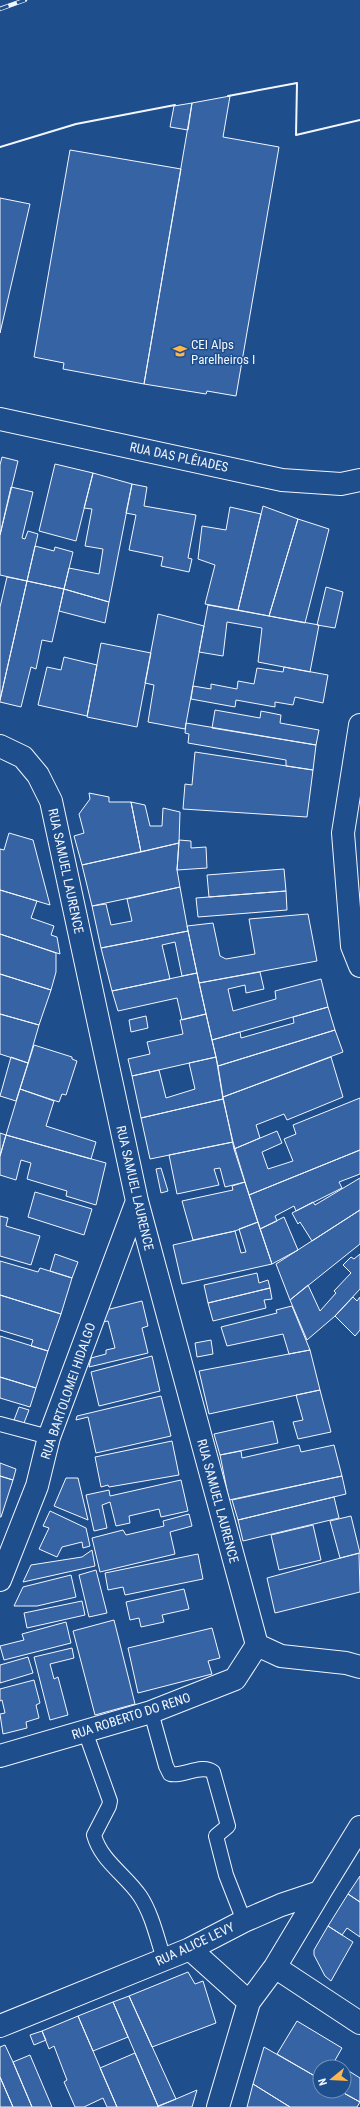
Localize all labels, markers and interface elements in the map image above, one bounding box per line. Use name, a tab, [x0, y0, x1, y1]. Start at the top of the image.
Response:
place label: CEI Alps Parelheiros I	[191, 337, 255, 367]
school or university icon: CEI Alps Parelheiros I	[172, 343, 188, 359]
street label: RUA DAS PLÊIADES	[128, 439, 230, 475]
street label: RUA SAMUEL LAURENCE	[45, 807, 87, 935]
street label: RUA SAMUEL LAURENCE	[113, 1124, 157, 1252]
street label: RUA BARTOLOMEI HIDALGO	[38, 1321, 98, 1461]
street label: RUA SAMUEL LAURENCE	[194, 1437, 242, 1565]
street label: RUA ROBERTO DO RENO	[70, 1690, 192, 1742]
street label: RUA ALICE LEVY	[153, 1919, 237, 1969]
north arrow	[312, 2059, 352, 2099]
text: N	[316, 2076, 330, 2087]

